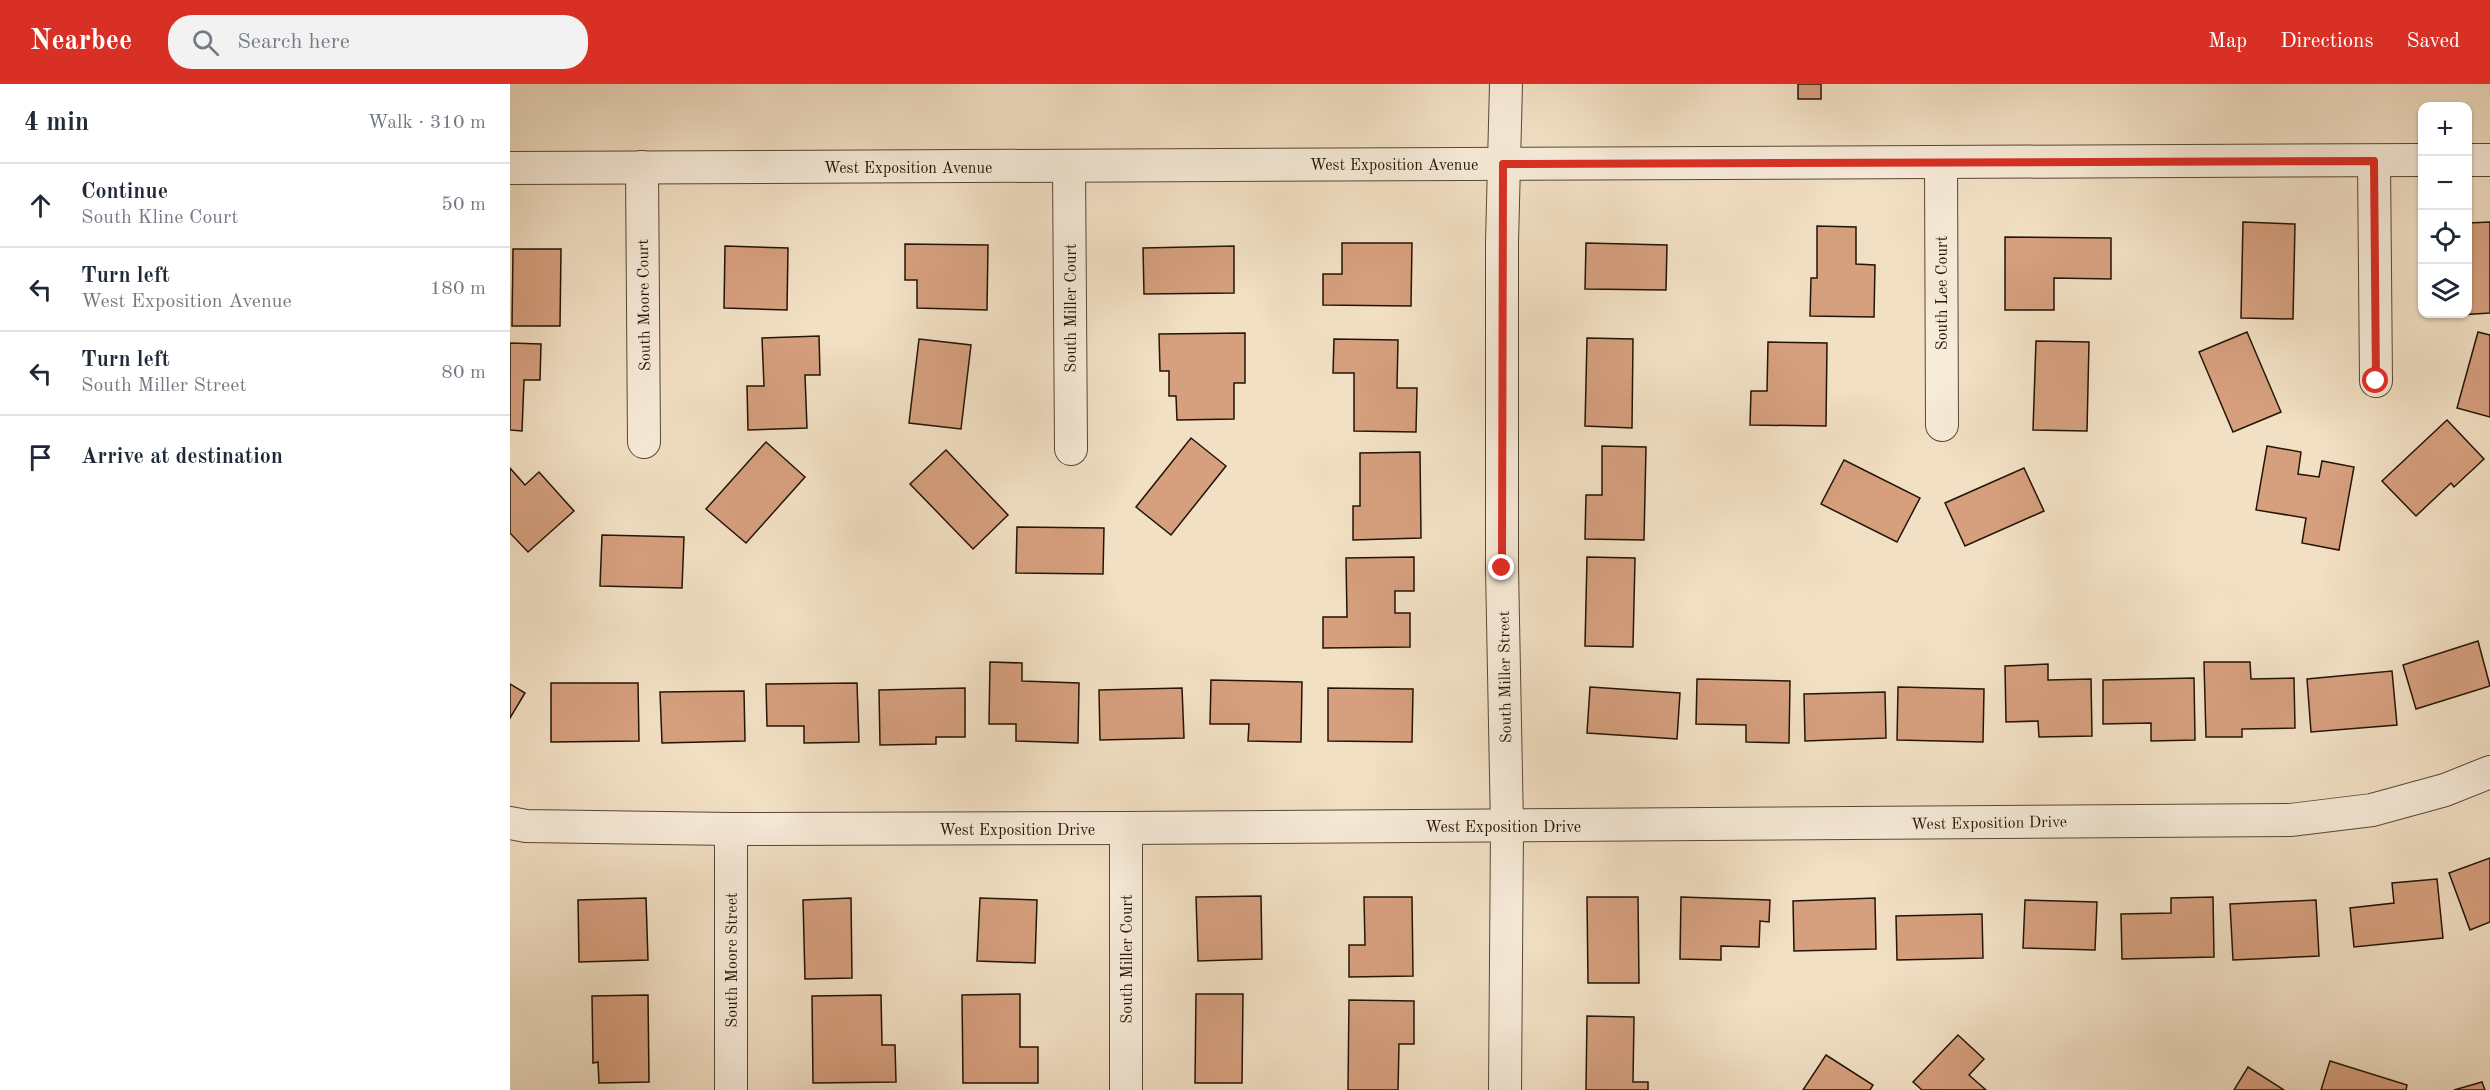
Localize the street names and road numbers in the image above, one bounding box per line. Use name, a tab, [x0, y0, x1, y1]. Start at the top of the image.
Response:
street label: West Exposition Avenue	[1310, 158, 1478, 174]
street label: West Exposition Avenue	[824, 161, 992, 177]
street label: South Lee Court	[1935, 235, 1951, 350]
street label: South Moore Court	[636, 238, 654, 371]
street label: South Miller Court	[1064, 243, 1080, 373]
street label: South Miller Street	[1497, 610, 1515, 743]
street label: West Exposition Drive	[1911, 815, 2067, 833]
street label: West Exposition Drive	[1425, 820, 1581, 836]
street label: West Exposition Drive	[939, 823, 1095, 839]
street label: South Moore Street	[725, 892, 741, 1028]
street label: South Miller Court	[1120, 894, 1136, 1024]

